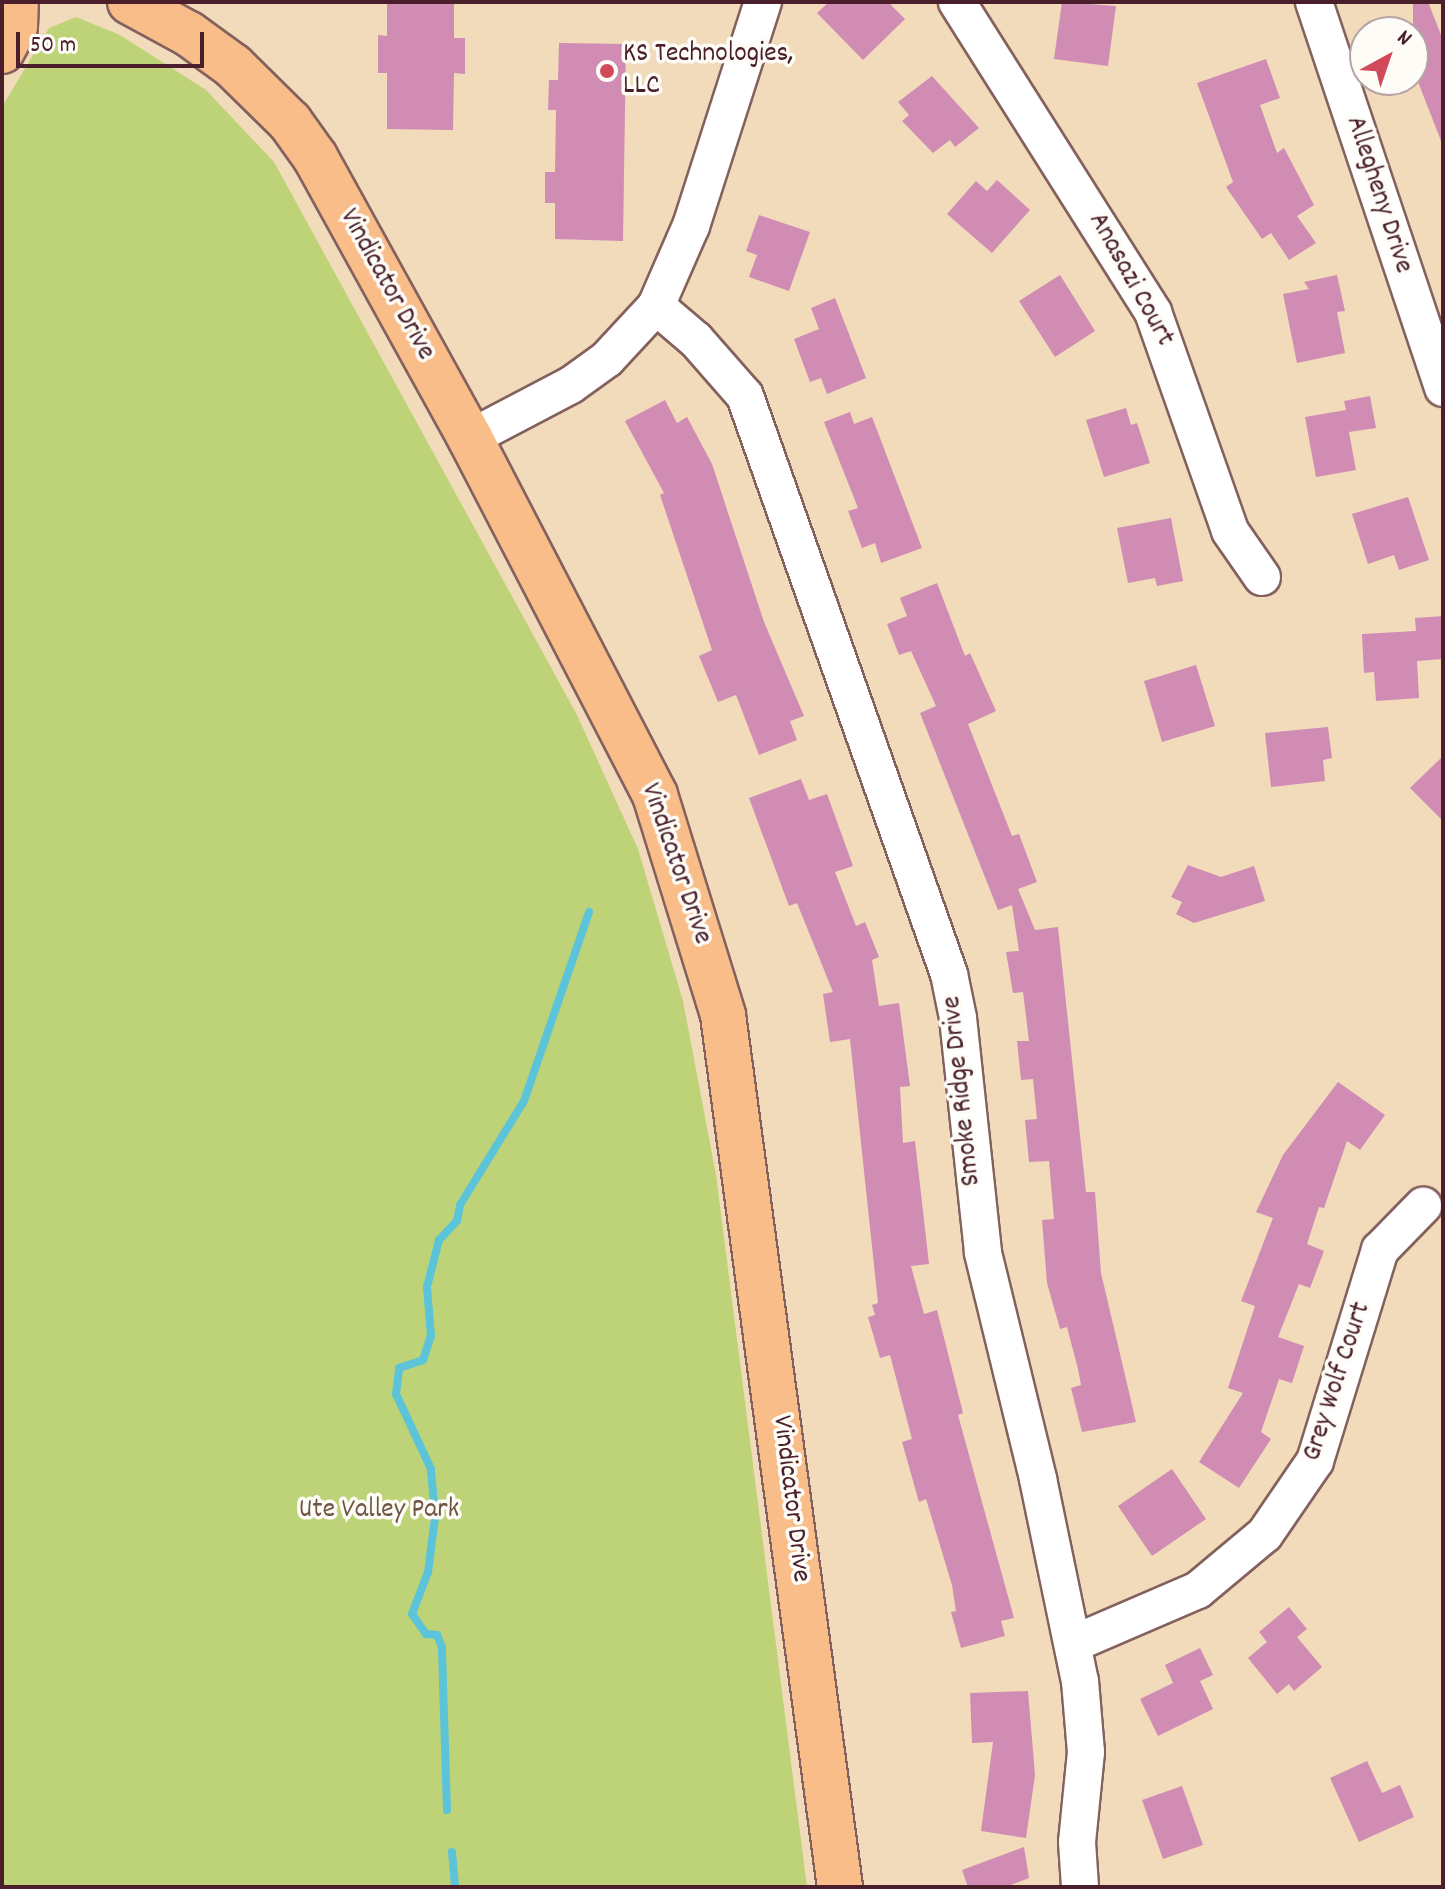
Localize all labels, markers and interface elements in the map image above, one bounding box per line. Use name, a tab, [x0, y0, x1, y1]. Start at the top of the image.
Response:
scale bar	[20, 16, 208, 66]
north arrow	[1349, 16, 1429, 96]
text: N	[1389, 23, 1418, 54]
text: 50 m	[30, 29, 76, 63]
place label: KS Technologies, LLC	[623, 38, 794, 104]
marker: KS Technologies, LLC	[598, 62, 616, 80]
street label: Allegheny Drive	[1337, 112, 1419, 278]
street label: Vindicator Drive	[331, 204, 441, 366]
street label: Anasazi Court	[1080, 207, 1180, 353]
street label: Vindicator Drive	[632, 779, 718, 949]
street label: Smoke Ridge Drive	[936, 994, 990, 1188]
street label: Grey Wolf Court	[1297, 1298, 1379, 1466]
street label: Vindicator Drive	[763, 1414, 817, 1584]
park label: Ute Valley Park	[299, 1494, 459, 1528]

